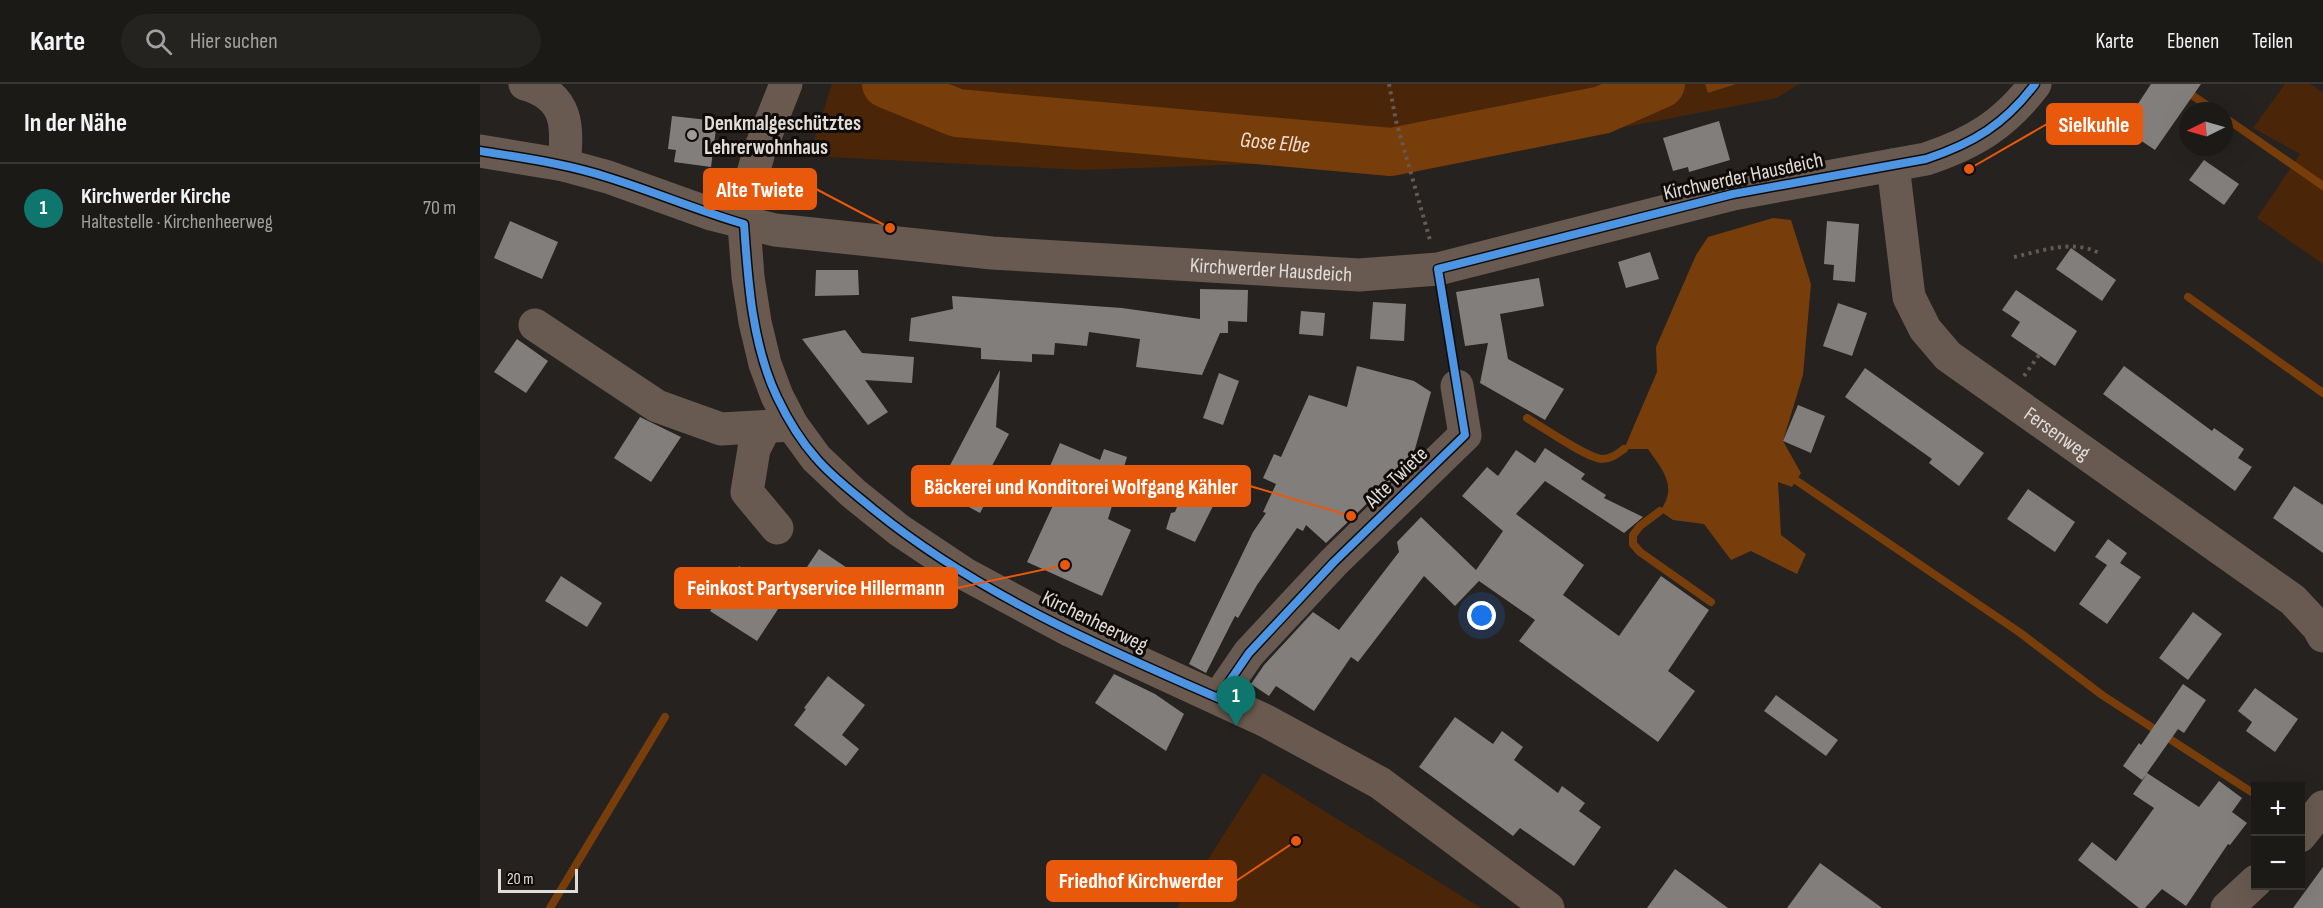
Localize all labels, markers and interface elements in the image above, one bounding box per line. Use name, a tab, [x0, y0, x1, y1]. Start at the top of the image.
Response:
search box	[121, 14, 541, 68]
text: Karte	[30, 25, 85, 58]
icon: search	[142, 25, 175, 58]
text: Hier suchen	[190, 28, 278, 55]
text: Karte	[2096, 29, 2134, 54]
text: Ebenen	[2167, 29, 2219, 54]
text: Teilen	[2252, 29, 2293, 54]
north arrow	[2179, 102, 2233, 156]
callout: Sielkuhle	[2047, 104, 2142, 144]
text: In der Nähe	[24, 108, 127, 139]
place label: Denkmalgeschütztes Lehrerwohnhaus	[704, 111, 861, 160]
text: Sielkuhle	[2059, 112, 2129, 139]
water label: Gose Elbe	[1239, 126, 1311, 160]
marker: Denkmalgeschütztes Lehrerwohnhaus	[685, 128, 699, 142]
street label: Kirchwerder Hausdeich	[1661, 147, 1825, 206]
callout: Alte Twiete	[704, 169, 816, 209]
text: Alte Twiete	[715, 177, 804, 204]
text: Kirchwerder Kirche	[81, 183, 231, 210]
text: 1	[40, 196, 47, 220]
text: 70 m	[423, 196, 456, 220]
text: Haltestelle · Kirchenheerweg	[81, 210, 273, 234]
street label: Kirchwerder Hausdeich	[1189, 253, 1353, 288]
street label: Fersenweg	[2019, 402, 2095, 466]
street label: Alte Twiete	[1359, 441, 1433, 514]
callout: Bäckerei und Konditorei Wolfgang Kähler	[912, 466, 1250, 506]
text: Bäckerei und Konditorei Wolfgang Kähler	[924, 474, 1238, 501]
callout: Feinkost Partyservice Hillermann	[675, 568, 957, 608]
text: Feinkost Partyservice Hillermann	[687, 575, 945, 602]
street label: Kirchenheerweg	[1038, 585, 1152, 658]
your location	[1467, 601, 1496, 630]
pin: 1	[1216, 676, 1256, 726]
map controls	[2251, 782, 2305, 890]
button: +	[2251, 782, 2305, 836]
button: −	[2251, 836, 2305, 890]
callout: Friedhof Kirchwerder	[1047, 861, 1236, 901]
scale bar	[498, 866, 578, 894]
text: Friedhof Kirchwerder	[1059, 868, 1224, 895]
text: 20 m	[507, 870, 534, 889]

